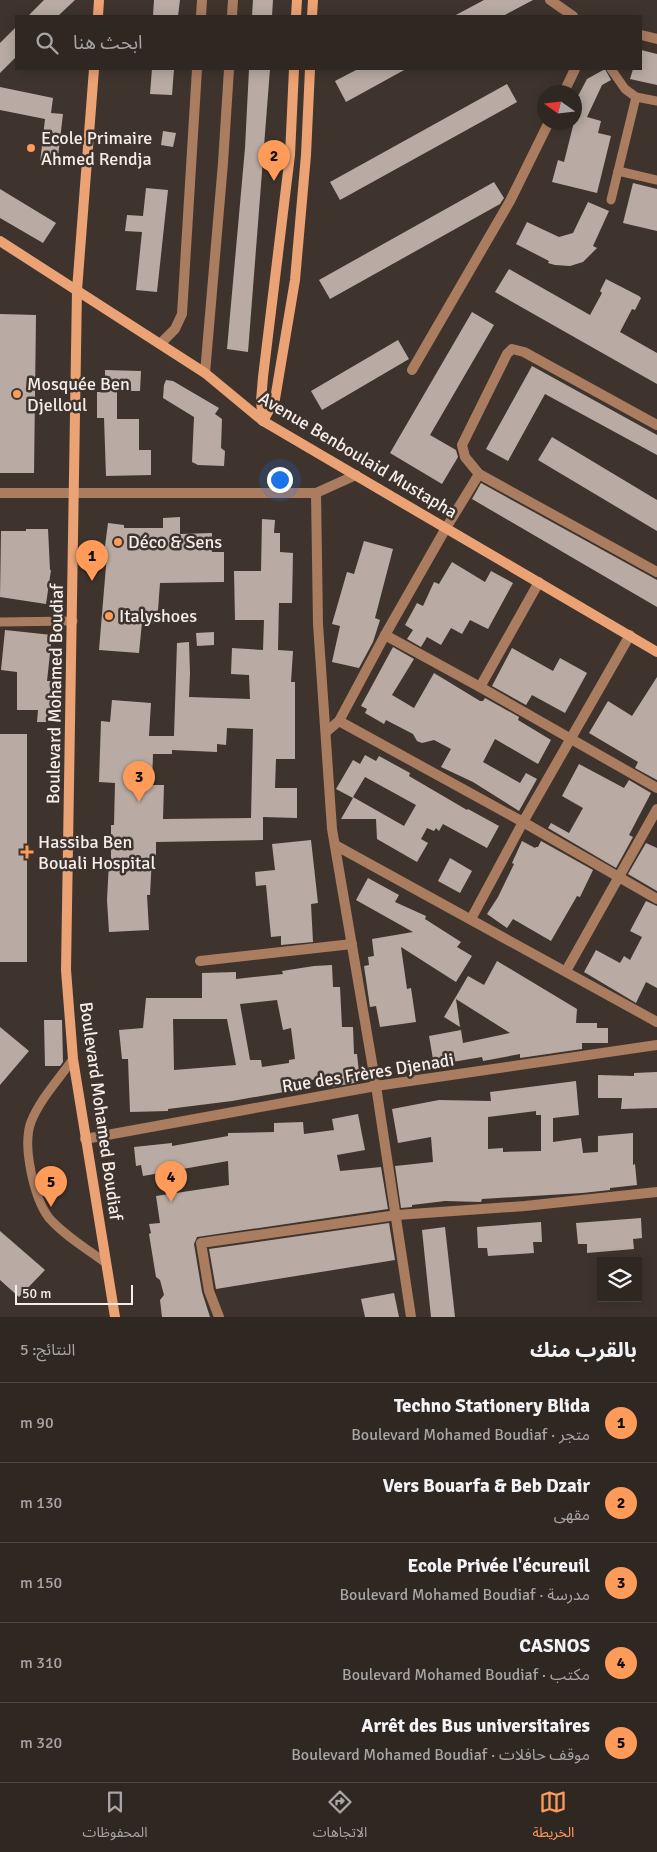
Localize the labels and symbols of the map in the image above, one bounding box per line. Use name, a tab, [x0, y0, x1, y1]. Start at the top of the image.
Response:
north arrow	[537, 85, 582, 130]
place label: Ecole Primaire Ahmed Rendja	[41, 127, 152, 170]
pin: 2	[258, 140, 290, 181]
marker: Ecole Primaire Ahmed Rendja	[25, 142, 37, 154]
place label: Mosquée Ben Djelloul	[27, 373, 130, 416]
street label: Avenue Benboulaid Mustapha	[255, 387, 461, 523]
marker: Mosquée Ben Djelloul	[11, 388, 23, 400]
your location	[267, 467, 293, 493]
place label: Déco & Sens	[128, 531, 222, 553]
marker: Déco & Sens	[112, 536, 124, 548]
pin: 1	[76, 540, 108, 581]
street label: Boulevard Mohamed Boudiaf	[42, 583, 68, 804]
place label: Italyshoes	[119, 605, 197, 627]
marker: Italyshoes	[103, 610, 115, 622]
pin: 3	[123, 761, 155, 802]
place label: Hassiba Ben Bouali Hospital	[38, 831, 156, 874]
marker: Hassiba Ben Bouali Hospital	[20, 845, 34, 859]
street label: Boulevard Mohamed Boudiaf	[75, 1000, 127, 1223]
street label: Rue des Frères Djenadi	[280, 1049, 456, 1097]
pin: 4	[155, 1161, 187, 1202]
pin: 5	[35, 1166, 67, 1207]
scale bar	[15, 1282, 132, 1305]

